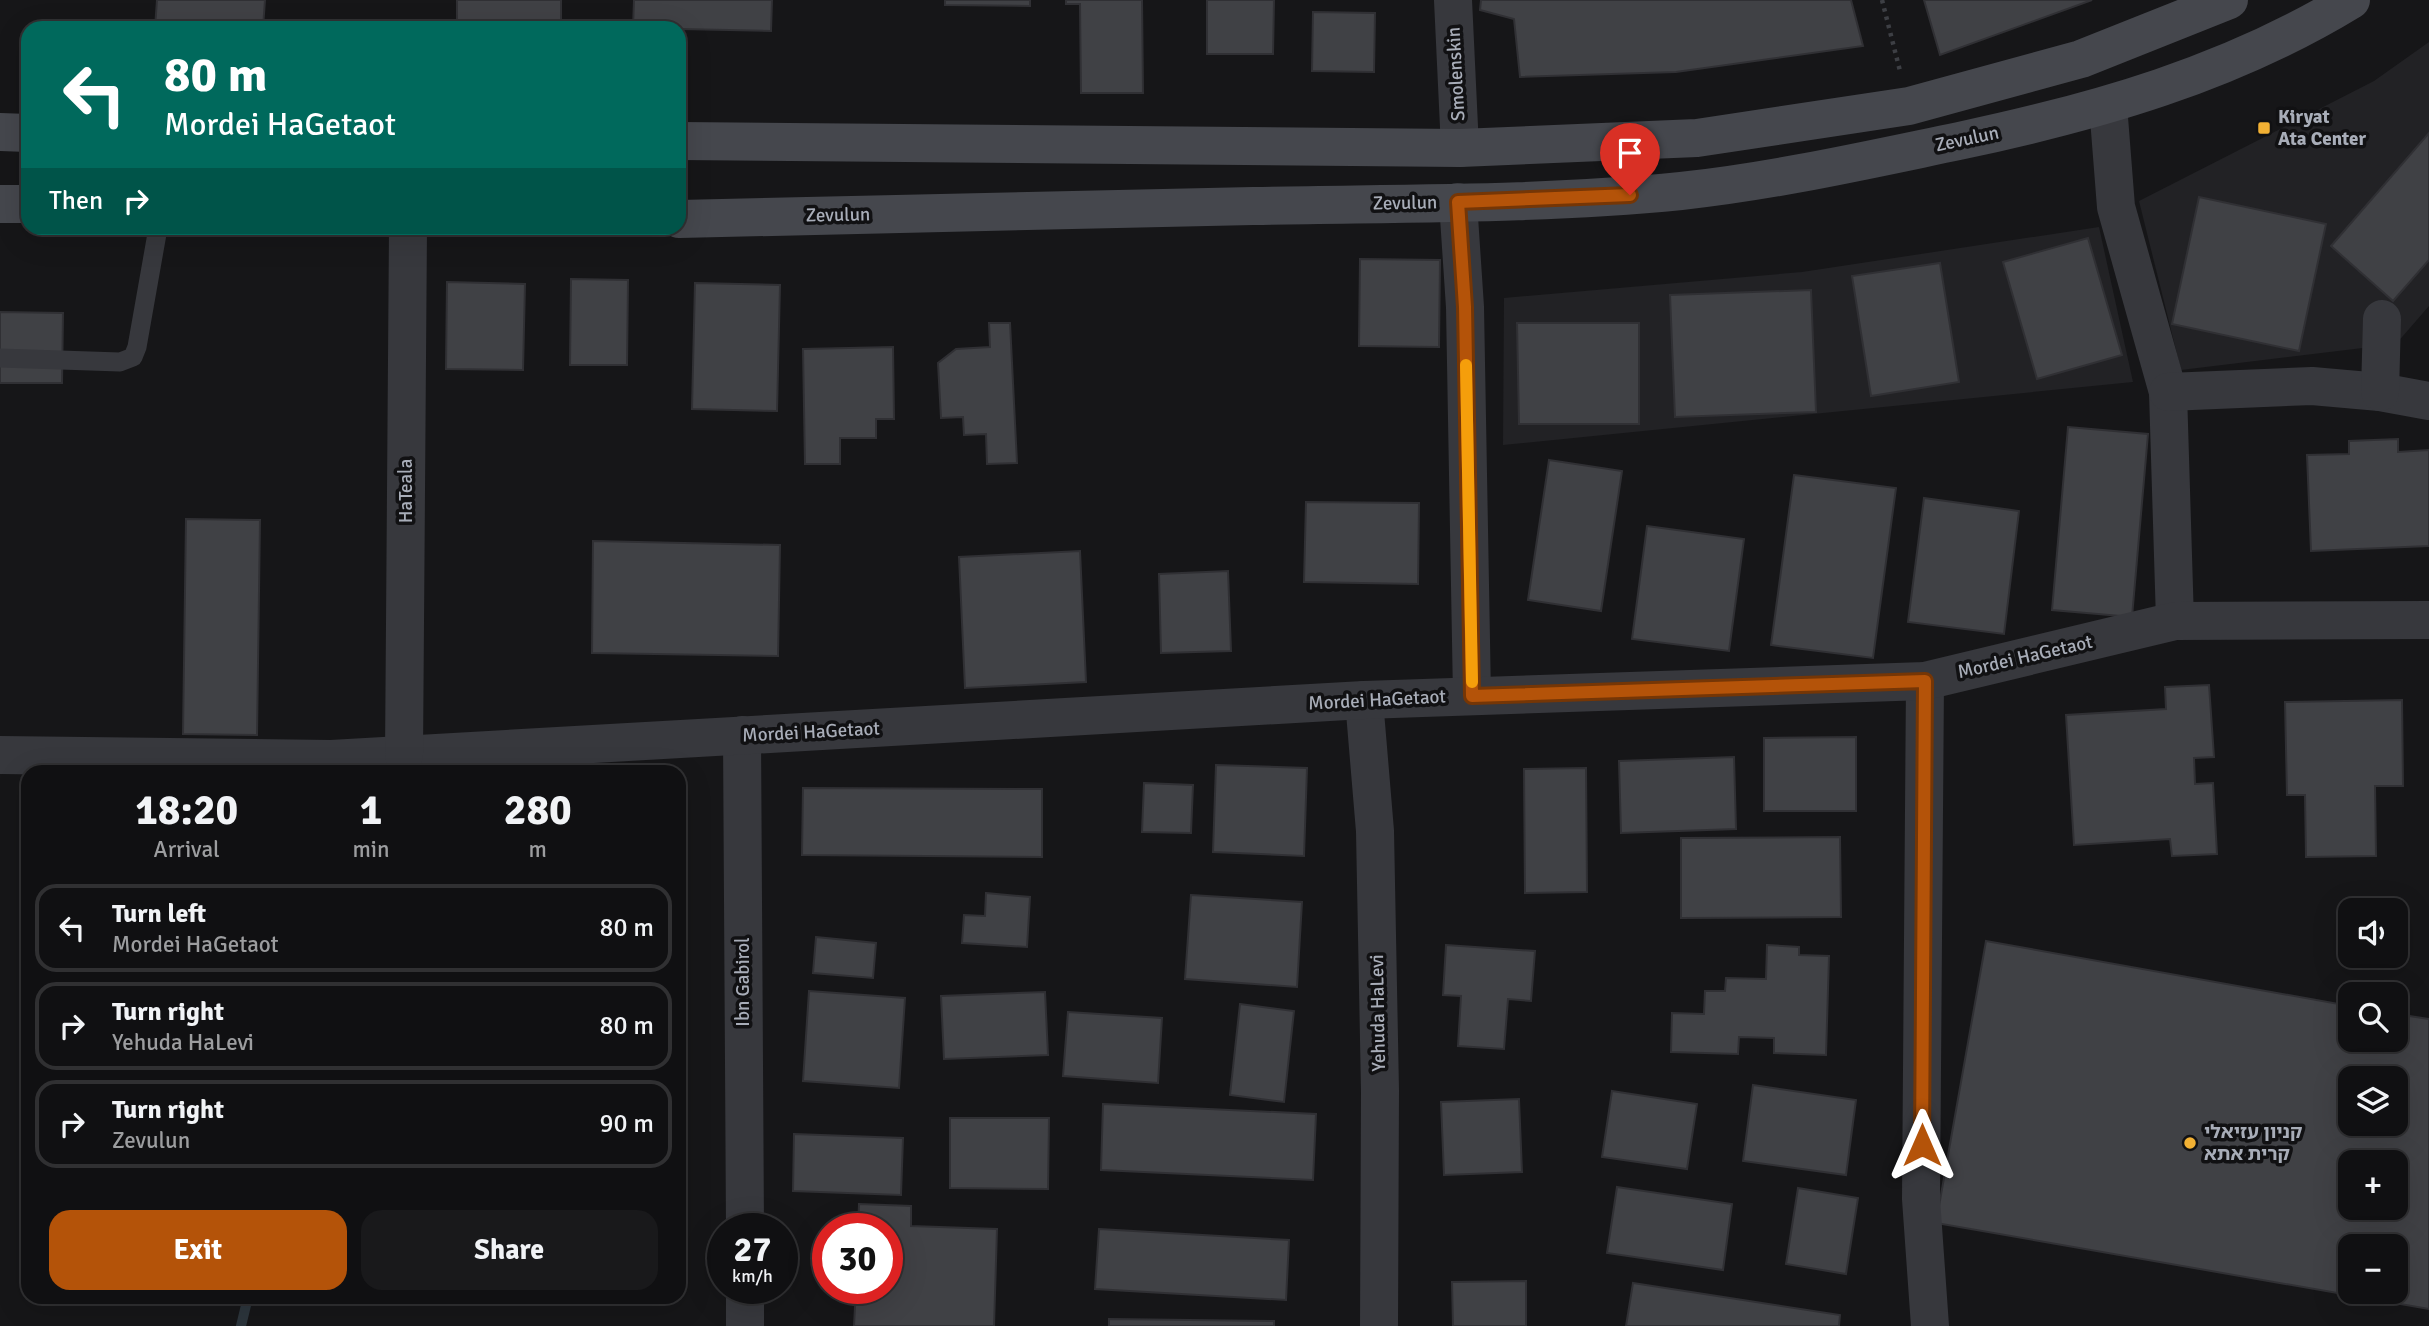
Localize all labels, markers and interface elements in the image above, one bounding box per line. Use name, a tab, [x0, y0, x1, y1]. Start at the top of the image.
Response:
street label: Smolenskin	[1442, 26, 1470, 122]
text: 80 m	[164, 45, 267, 105]
icon: left	[49, 49, 140, 140]
text: Mordei HaGetaot	[164, 105, 396, 144]
place label: Kiryat Ata Center	[2278, 105, 2366, 151]
marker: Kiryat Ata Center	[2256, 120, 2272, 136]
street label: Zevulun	[1933, 121, 2001, 157]
pin	[1600, 123, 1660, 195]
icon: arrive	[1611, 134, 1649, 172]
icon: right	[117, 182, 155, 220]
text: Then	[49, 185, 103, 217]
street label: Zevulun	[1372, 190, 1438, 216]
street label: Zevulun	[805, 202, 871, 228]
street label: HaTeala	[394, 459, 418, 523]
street label: Mordei HaGetaot	[1955, 630, 2095, 684]
street label: Mordei HaGetaot	[1308, 684, 1447, 716]
street label: Mordei HaGetaot	[742, 716, 881, 748]
text: 18:20	[135, 785, 238, 836]
text: 1	[360, 785, 382, 836]
text: 280	[504, 785, 572, 836]
text: Arrival	[154, 835, 220, 864]
text: min	[352, 835, 390, 864]
text: m	[529, 835, 547, 864]
text: Turn left	[112, 898, 206, 930]
map controls	[2338, 898, 2408, 1304]
button: sound	[2338, 898, 2408, 968]
icon: left	[53, 909, 91, 947]
text: 80 m	[599, 912, 654, 944]
text: Mordei HaGetaot	[112, 930, 279, 959]
street label: Ibn Gabirol	[731, 937, 755, 1027]
street label: Yehuda HaLevi	[1365, 954, 1391, 1072]
button: search	[2338, 982, 2408, 1052]
text: Turn right	[112, 996, 224, 1028]
icon: right	[53, 1007, 91, 1045]
text: 80 m	[599, 1010, 654, 1042]
text: Yehuda HaLevi	[112, 1028, 254, 1057]
button: layers	[2338, 1066, 2408, 1136]
text: Turn right	[112, 1094, 224, 1126]
icon: right	[53, 1105, 91, 1143]
text: 90 m	[599, 1108, 654, 1140]
position arrow	[1885, 1108, 1959, 1182]
place label: קניון עזיאלי קרית אתא	[2204, 1120, 2302, 1166]
text: Zevulun	[112, 1126, 190, 1155]
marker: קניון עזיאלי קרית אתא	[2182, 1135, 2198, 1151]
button: +	[2338, 1150, 2408, 1220]
button: Exit	[49, 1210, 347, 1290]
button: Share	[361, 1210, 658, 1290]
speed limit sign: 30	[812, 1213, 903, 1304]
text: 27	[734, 1228, 771, 1271]
button: −	[2338, 1234, 2408, 1304]
text: km/h	[732, 1265, 773, 1287]

